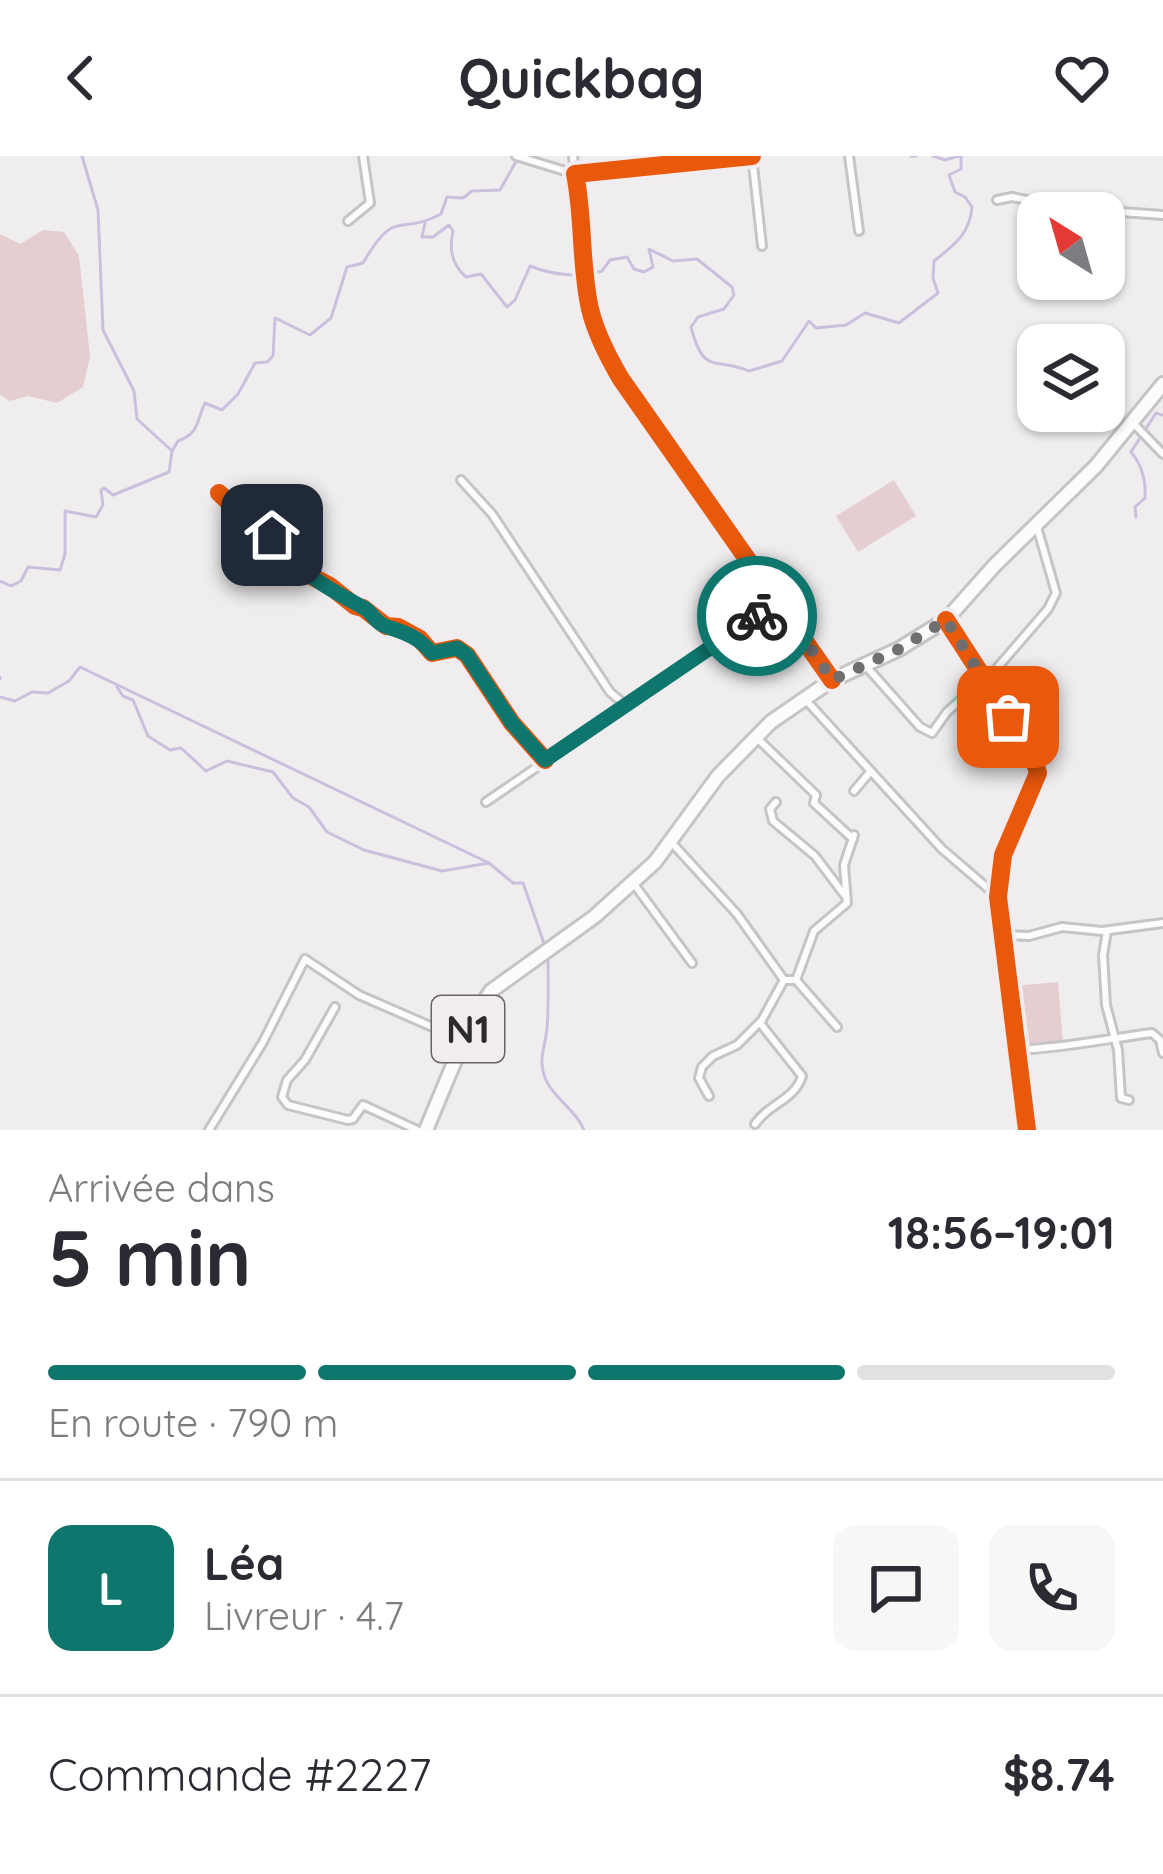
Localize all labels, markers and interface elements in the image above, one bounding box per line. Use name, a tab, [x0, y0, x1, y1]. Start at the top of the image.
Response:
text: Quickbag	[458, 44, 705, 112]
icon: back	[48, 45, 114, 111]
icon: heart	[1049, 45, 1115, 111]
north arrow	[1017, 192, 1125, 300]
map controls	[1017, 192, 1125, 432]
button: layers	[1017, 324, 1125, 432]
pin	[221, 484, 323, 586]
icon: home	[239, 502, 305, 568]
courier	[697, 556, 817, 676]
icon: bike	[724, 583, 790, 649]
pin	[957, 666, 1059, 768]
icon: bag	[975, 684, 1041, 750]
road number: N1	[432, 996, 504, 1062]
text: Arrivée dans	[48, 1163, 275, 1212]
text: 18:56–19:01	[888, 1204, 1115, 1260]
text: 5 min	[48, 1208, 252, 1306]
text: En route · 790 m	[48, 1398, 338, 1447]
button: chat	[833, 1525, 959, 1651]
button: phone	[989, 1525, 1115, 1651]
text: Léa	[204, 1535, 284, 1591]
text: L	[98, 1560, 124, 1616]
text: Livreur · 4.7	[204, 1591, 404, 1640]
text: Commande #2227	[48, 1746, 431, 1802]
text: $8.74	[1003, 1746, 1115, 1802]

